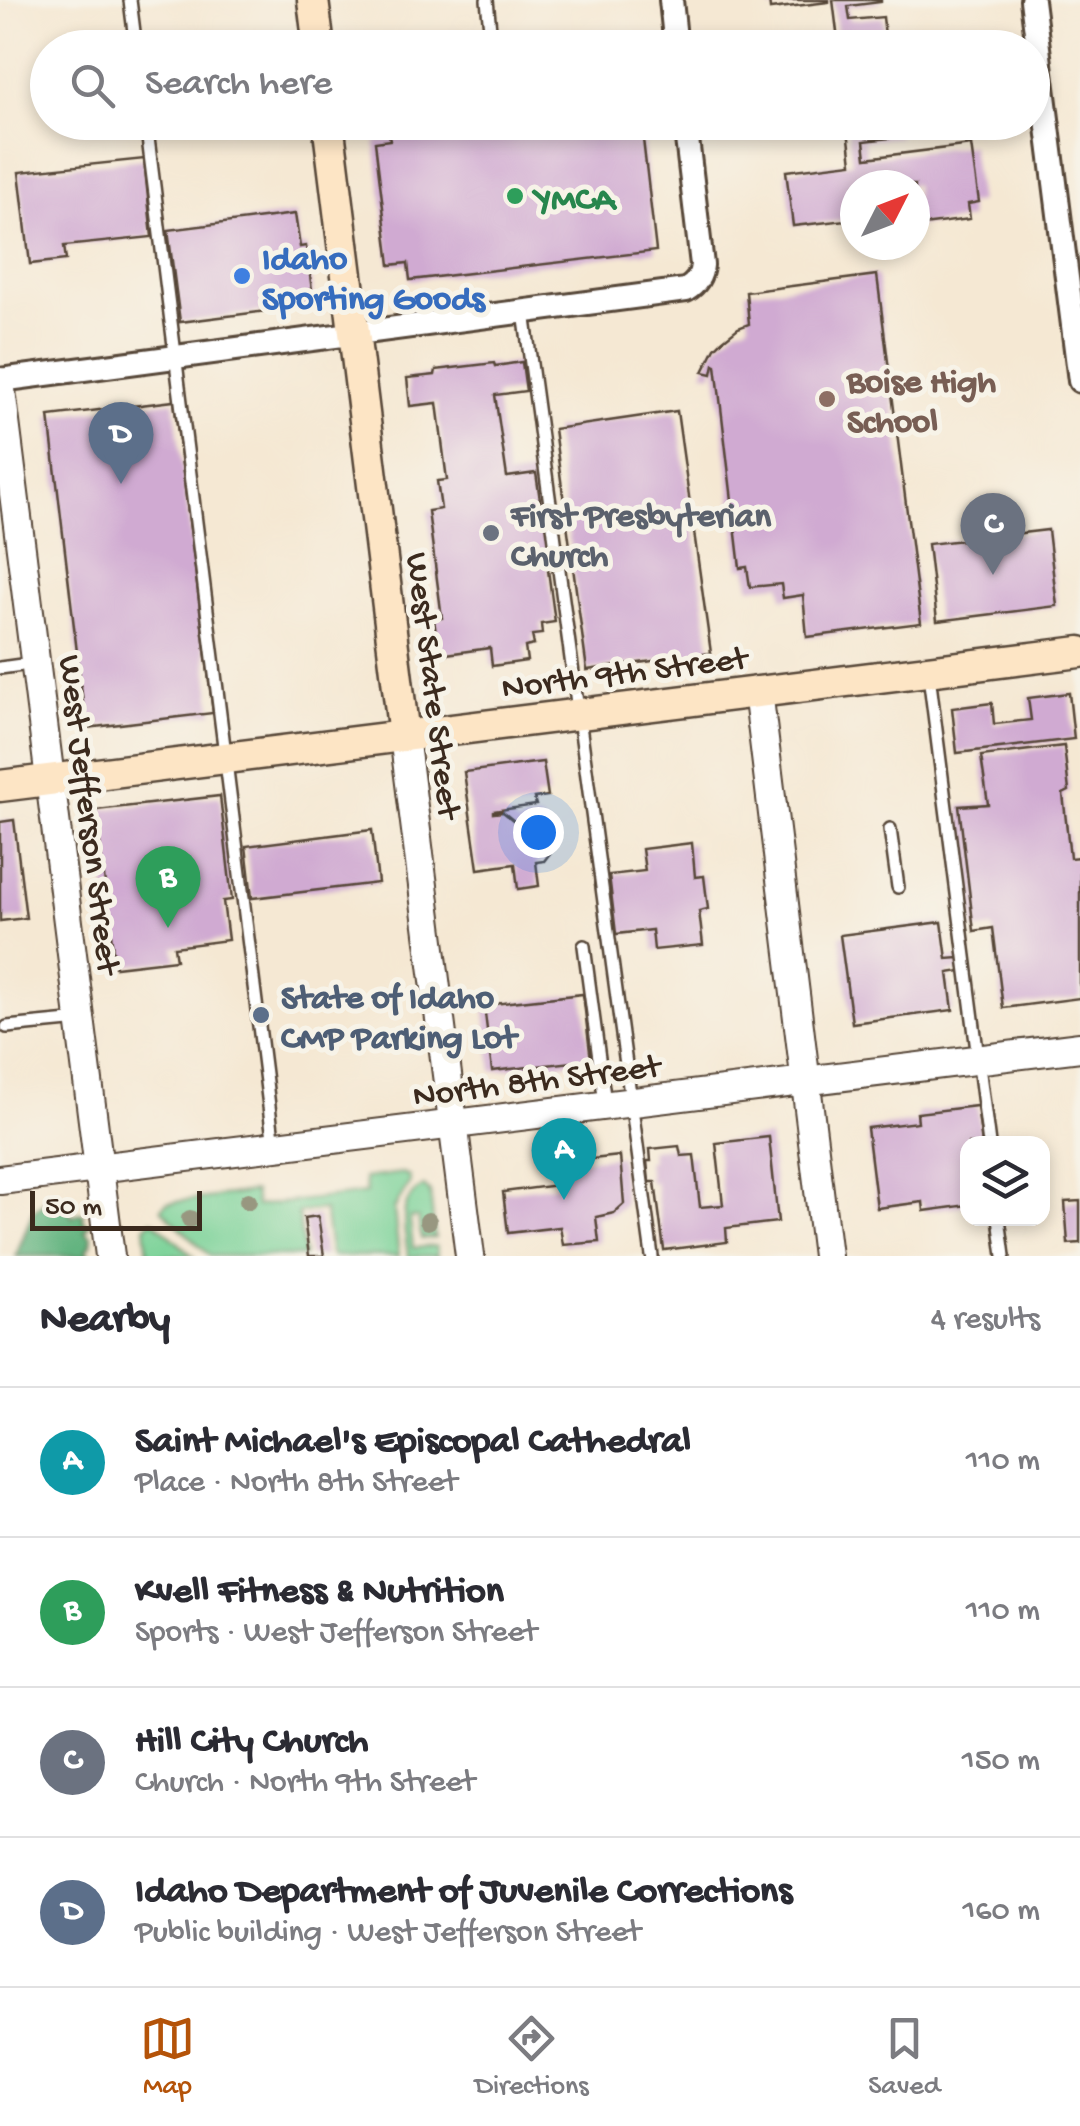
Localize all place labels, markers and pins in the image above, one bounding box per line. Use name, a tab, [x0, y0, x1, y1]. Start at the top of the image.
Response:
place label: YMCA	[531, 181, 617, 222]
marker: YMCA	[504, 185, 526, 207]
place label: Idaho Sporting Goods	[262, 241, 487, 322]
marker: Idaho Sporting Goods	[231, 265, 253, 287]
place label: Boise High School	[846, 364, 996, 445]
marker: Boise High School	[816, 388, 838, 410]
pin: D	[88, 402, 154, 484]
pin: C	[960, 492, 1026, 575]
place label: First Presbyterian Church	[510, 498, 771, 579]
marker: First Presbyterian Church	[480, 522, 502, 544]
pin: B	[136, 846, 200, 928]
place label: State of Idaho CMP Parking Lot	[281, 980, 520, 1061]
marker: State of Idaho CMP Parking Lot	[250, 1004, 272, 1026]
pin: A	[532, 1118, 596, 1200]

